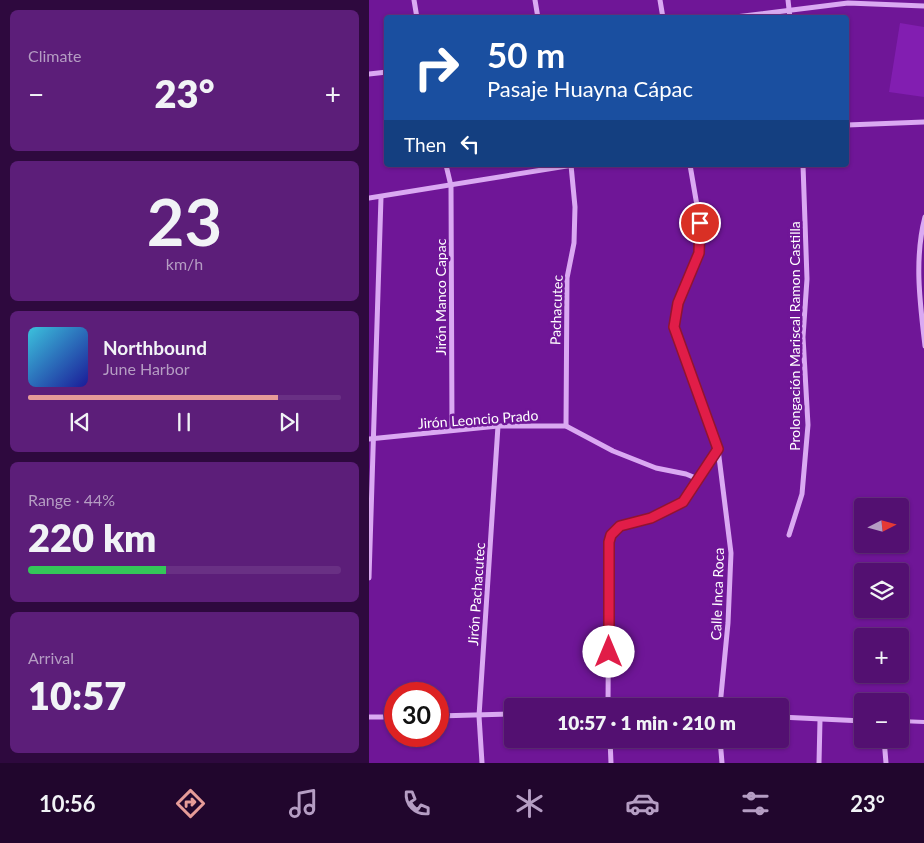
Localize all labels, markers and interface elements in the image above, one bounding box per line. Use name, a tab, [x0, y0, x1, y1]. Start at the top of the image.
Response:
text: 50 m	[487, 33, 565, 75]
icon: right	[404, 35, 469, 100]
text: Climate	[28, 46, 81, 65]
text: 23°	[155, 70, 214, 116]
text: Pasaje Huayna Cápac	[487, 75, 693, 102]
text: −	[28, 77, 44, 111]
text: +	[325, 77, 341, 111]
icon: left	[456, 130, 484, 158]
text: Then	[404, 133, 446, 156]
text: 23	[147, 182, 222, 260]
pin	[679, 202, 721, 244]
icon: arrive	[686, 209, 714, 237]
street label: Prolongación Mariscal Ramon Castilla	[786, 221, 803, 451]
street label: Jirón Manco Capac	[432, 238, 449, 355]
text: km/h	[166, 254, 203, 273]
street label: Pachacutec	[546, 274, 566, 345]
text: Northbound	[103, 336, 207, 359]
text: June Harbor	[103, 359, 190, 378]
street label: Jirón Leoncio Prado	[417, 406, 539, 432]
icon: previous	[66, 408, 94, 436]
icon: pause	[170, 408, 198, 436]
icon: next	[275, 408, 303, 436]
text: Range · 44%	[28, 490, 115, 509]
north arrow	[854, 498, 909, 552]
map controls	[854, 498, 909, 748]
text: 220 km	[28, 514, 156, 560]
street label: Jirón Pachacutec	[464, 541, 488, 646]
street label: Calle Inca Roca	[707, 547, 727, 641]
button: layers	[854, 563, 909, 618]
position arrow	[582, 625, 634, 677]
button: +	[854, 628, 909, 683]
text: Arrival	[28, 648, 74, 667]
text: 10:57	[28, 672, 126, 718]
speed limit sign: 30	[384, 682, 449, 747]
button: −	[854, 693, 909, 748]
text: 10:57 · 1 min · 210 m	[557, 711, 736, 734]
icon: directions	[173, 786, 208, 821]
icon: music	[286, 786, 321, 821]
icon: phone	[399, 786, 434, 821]
icon: climate	[512, 786, 547, 821]
icon: car	[625, 786, 660, 821]
icon: filters	[738, 786, 773, 821]
text: 10:56	[39, 790, 96, 817]
text: 23°	[850, 790, 885, 817]

